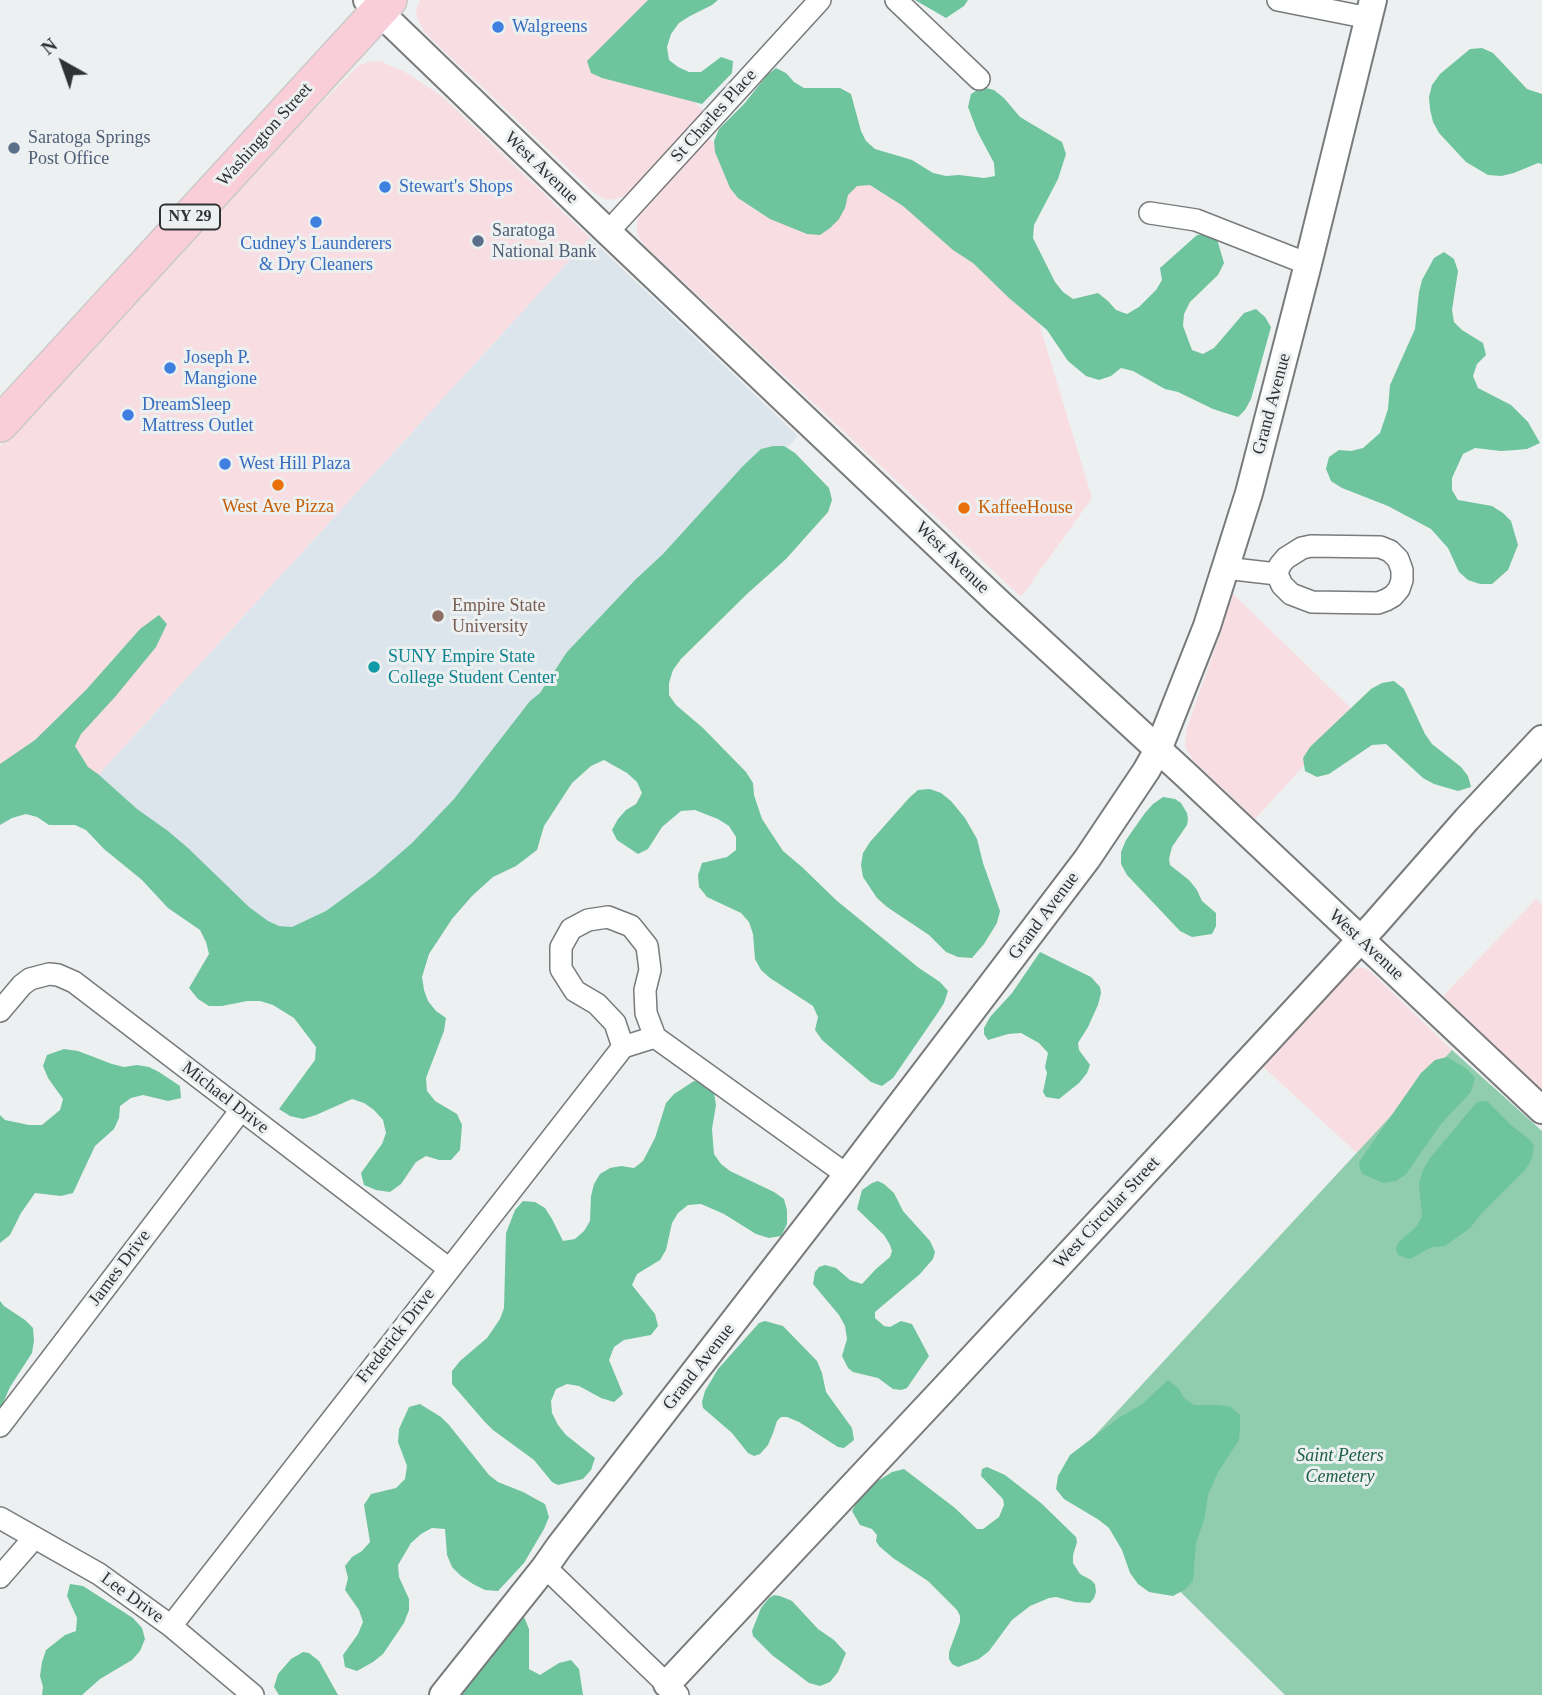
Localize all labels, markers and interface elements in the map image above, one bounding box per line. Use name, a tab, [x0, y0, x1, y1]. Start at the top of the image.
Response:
place label: Walgreens	[512, 16, 588, 38]
marker: Walgreens	[490, 19, 506, 35]
north arrow	[28, 28, 98, 98]
text: N	[37, 34, 61, 59]
street label: St Charles Place	[667, 65, 761, 167]
street label: Washington Street	[213, 79, 317, 191]
place label: Saratoga Springs Post Office	[28, 127, 150, 170]
street label: West Avenue	[499, 127, 583, 209]
marker: Saratoga Springs Post Office	[6, 140, 22, 156]
place label: Stewart's Shops	[399, 176, 513, 198]
marker: Stewart's Shops	[377, 179, 393, 195]
road number: NY 29	[160, 204, 220, 230]
marker: Cudney's Launderers & Dry Cleaners	[308, 214, 324, 230]
place label: Saratoga National Bank	[492, 220, 596, 262]
place label: Cudney's Launderers & Dry Cleaners	[240, 233, 392, 276]
marker: Saratoga National Bank	[470, 233, 486, 249]
place label: Joseph P. Mangione	[184, 347, 257, 390]
street label: Grand Avenue	[1248, 351, 1296, 457]
marker: Joseph P. Mangione	[162, 360, 178, 376]
place label: DreamSleep Mattress Outlet	[142, 394, 253, 436]
marker: DreamSleep Mattress Outlet	[120, 407, 136, 423]
place label: West Hill Plaza	[239, 453, 351, 475]
marker: West Hill Plaza	[217, 456, 233, 472]
marker: West Ave Pizza	[270, 477, 286, 493]
place label: West Ave Pizza	[222, 496, 334, 518]
place label: KaffeeHouse	[978, 497, 1073, 519]
marker: KaffeeHouse	[956, 500, 972, 516]
street label: West Avenue	[910, 517, 994, 599]
place label: Empire State University	[452, 595, 545, 638]
marker: Empire State University	[430, 608, 446, 624]
place label: SUNY Empire State College Student Center	[388, 646, 556, 688]
marker: SUNY Empire State College Student Center	[366, 659, 382, 675]
street label: Grand Avenue	[1004, 868, 1084, 964]
street label: West Avenue	[1324, 905, 1408, 985]
street label: Michael Drive	[177, 1057, 273, 1139]
street label: West Circular Street	[1049, 1152, 1165, 1274]
street label: James Drive	[84, 1226, 156, 1310]
street label: Frederick Drive	[352, 1284, 440, 1388]
street label: Grand Avenue	[658, 1319, 740, 1415]
park label: Saint Peters Cemetery	[1296, 1445, 1384, 1488]
street label: Lee Drive	[96, 1568, 168, 1628]

